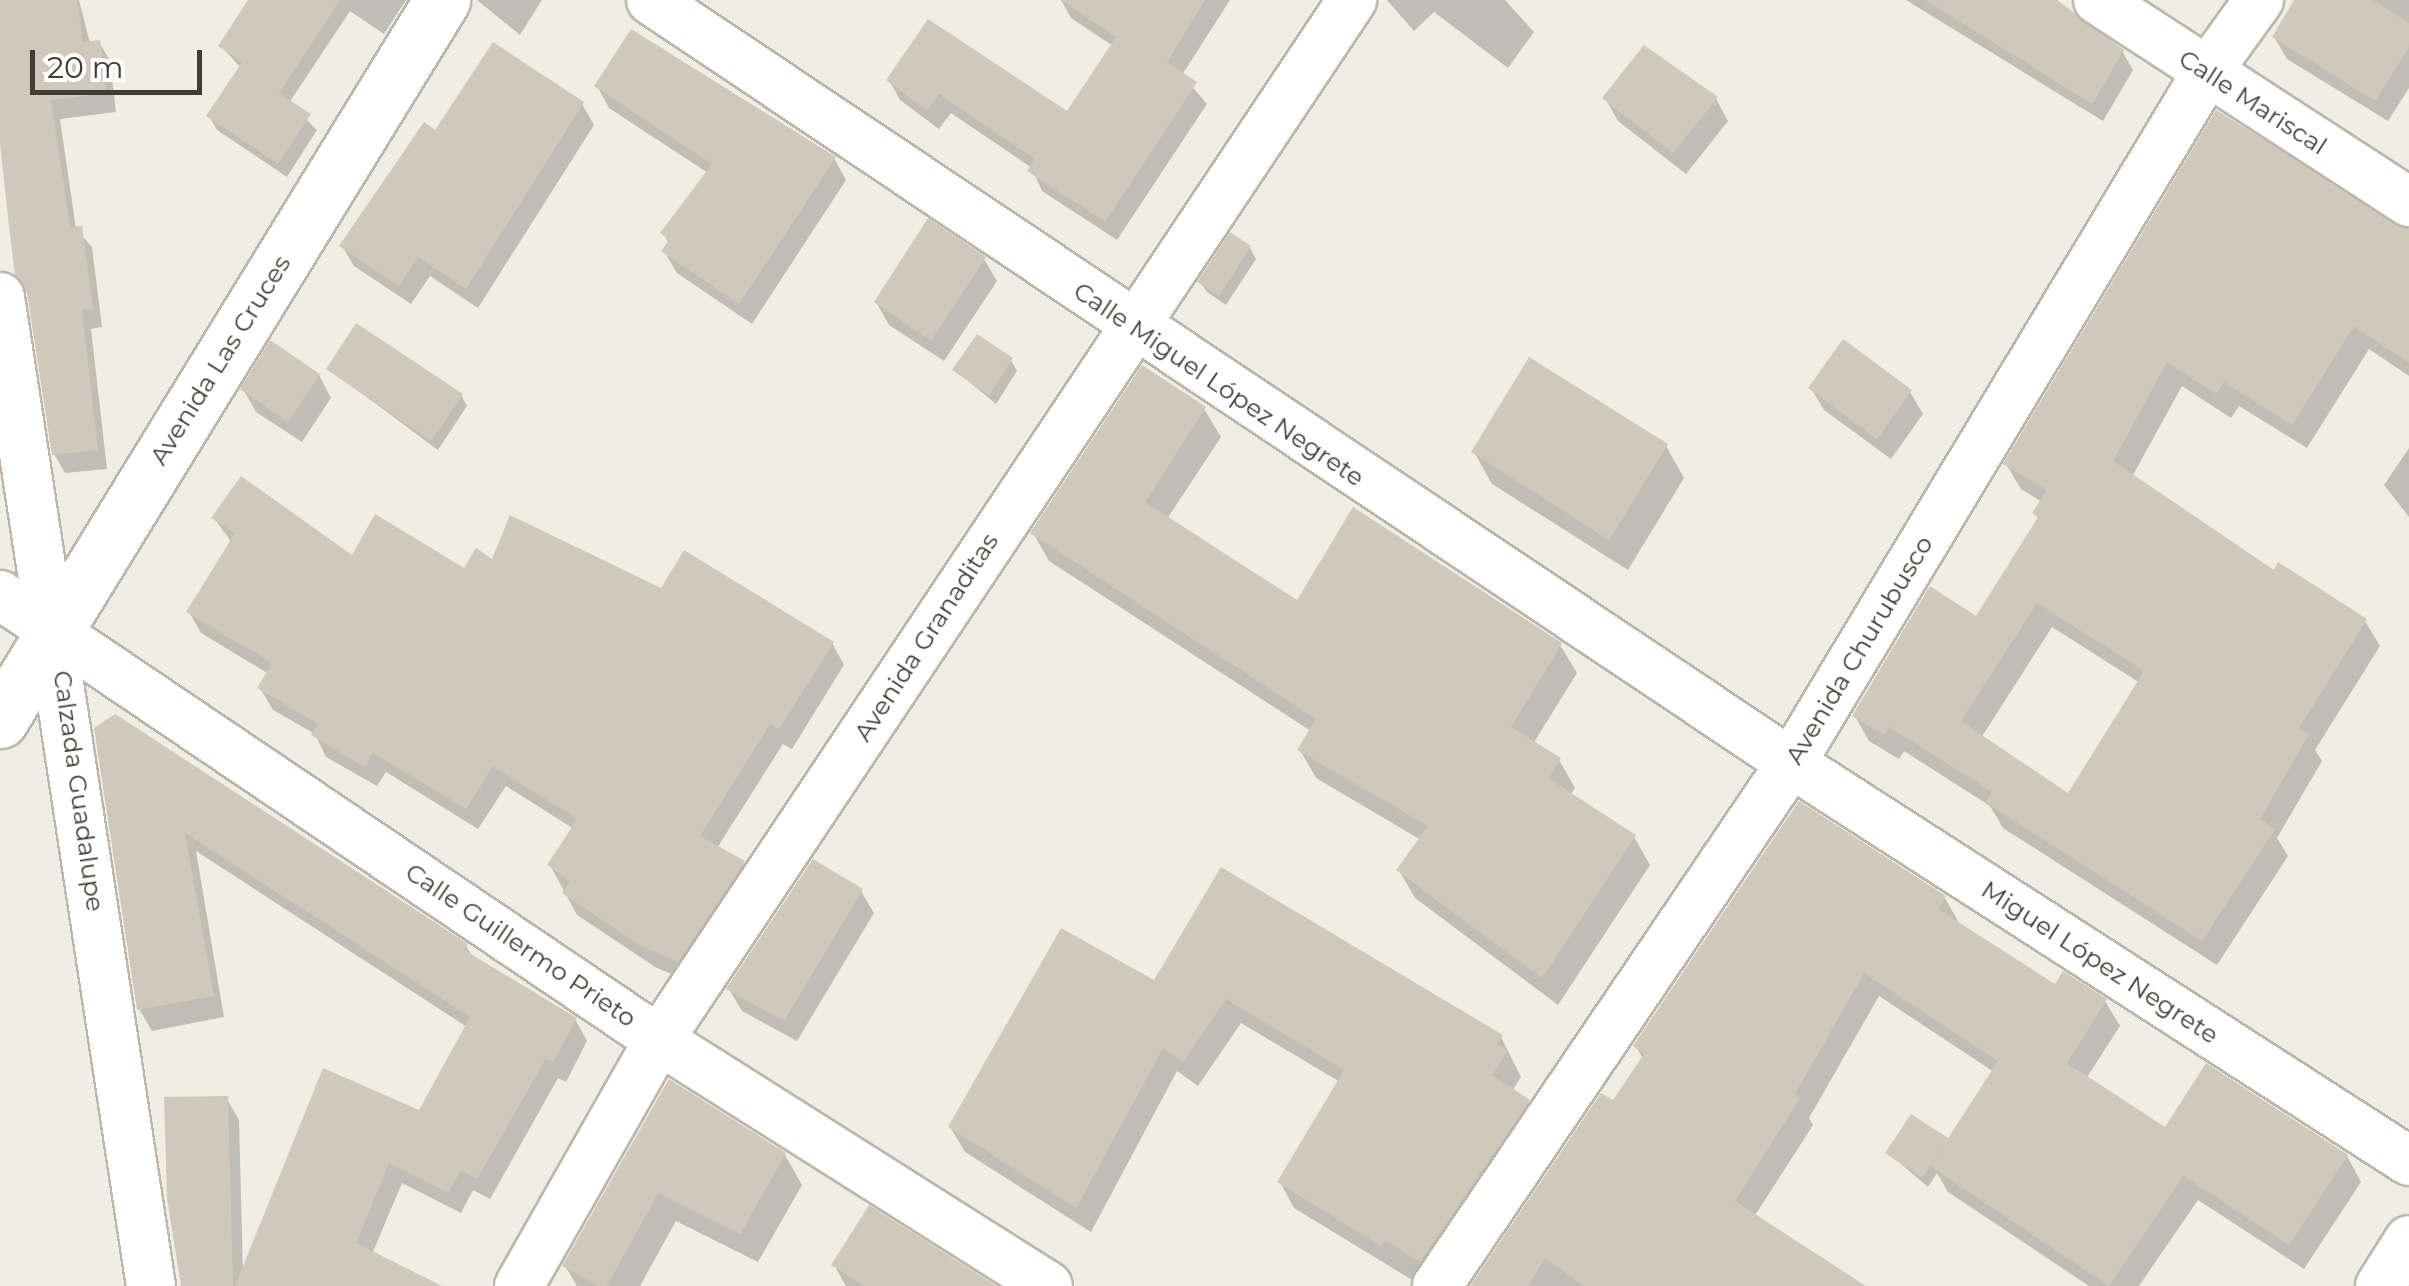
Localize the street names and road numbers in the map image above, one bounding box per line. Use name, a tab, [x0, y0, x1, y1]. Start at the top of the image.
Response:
street label: Calle Mariscal	[2173, 43, 2333, 161]
street label: Avenida Las Cruces	[143, 250, 297, 470]
street label: Calle Miguel López Negrete	[1068, 275, 1370, 493]
street label: Avenida Granaditas	[847, 527, 1005, 747]
street label: Avenida Churubusco	[1779, 530, 1939, 770]
street label: Calzada Guadalupe	[47, 669, 111, 913]
street label: Calle Guillermo Prieto	[400, 857, 642, 1033]
street label: Miguel López Negrete	[1976, 874, 2224, 1050]

